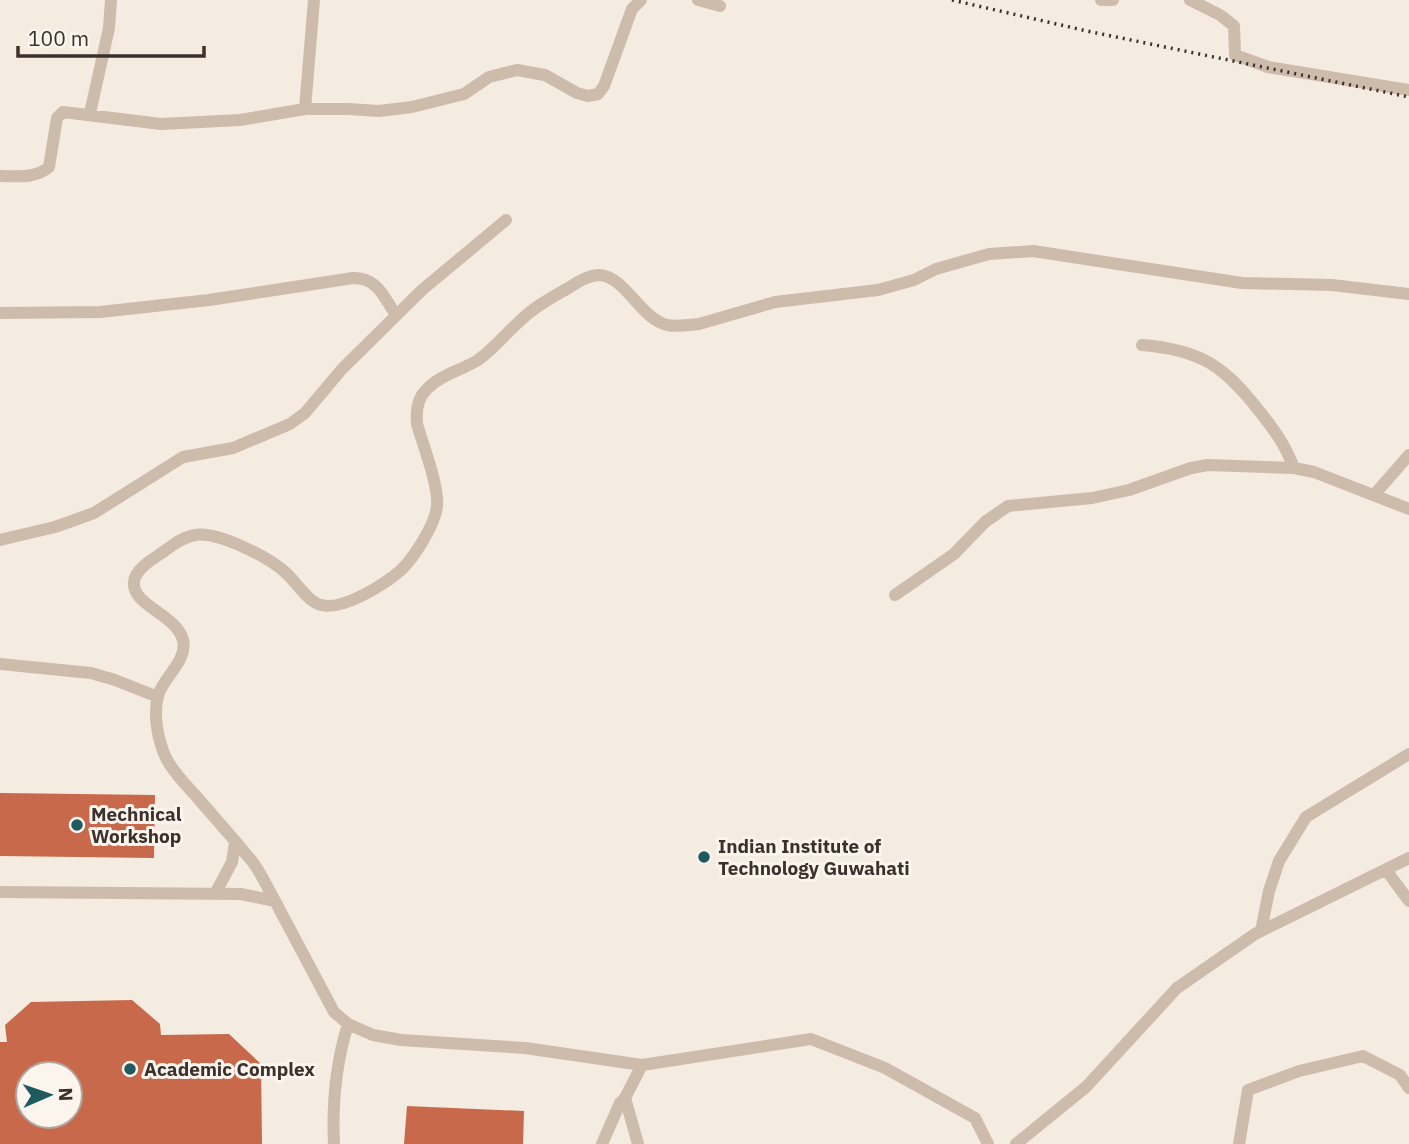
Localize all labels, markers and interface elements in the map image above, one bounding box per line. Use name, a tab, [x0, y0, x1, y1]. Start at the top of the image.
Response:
scale bar	[18, 14, 203, 58]
text: 100 m	[28, 24, 89, 52]
place label: Mechnical Workshop	[91, 802, 182, 848]
marker: Mechnical Workshop	[69, 817, 85, 833]
place label: Indian Institute of Technology Guwahati	[718, 834, 910, 880]
marker: Indian Institute of Technology Guwahati	[696, 849, 712, 865]
place label: Academic Complex	[144, 1057, 315, 1081]
north arrow	[14, 1060, 84, 1130]
marker: Academic Complex	[122, 1061, 138, 1077]
text: N	[54, 1087, 78, 1102]

